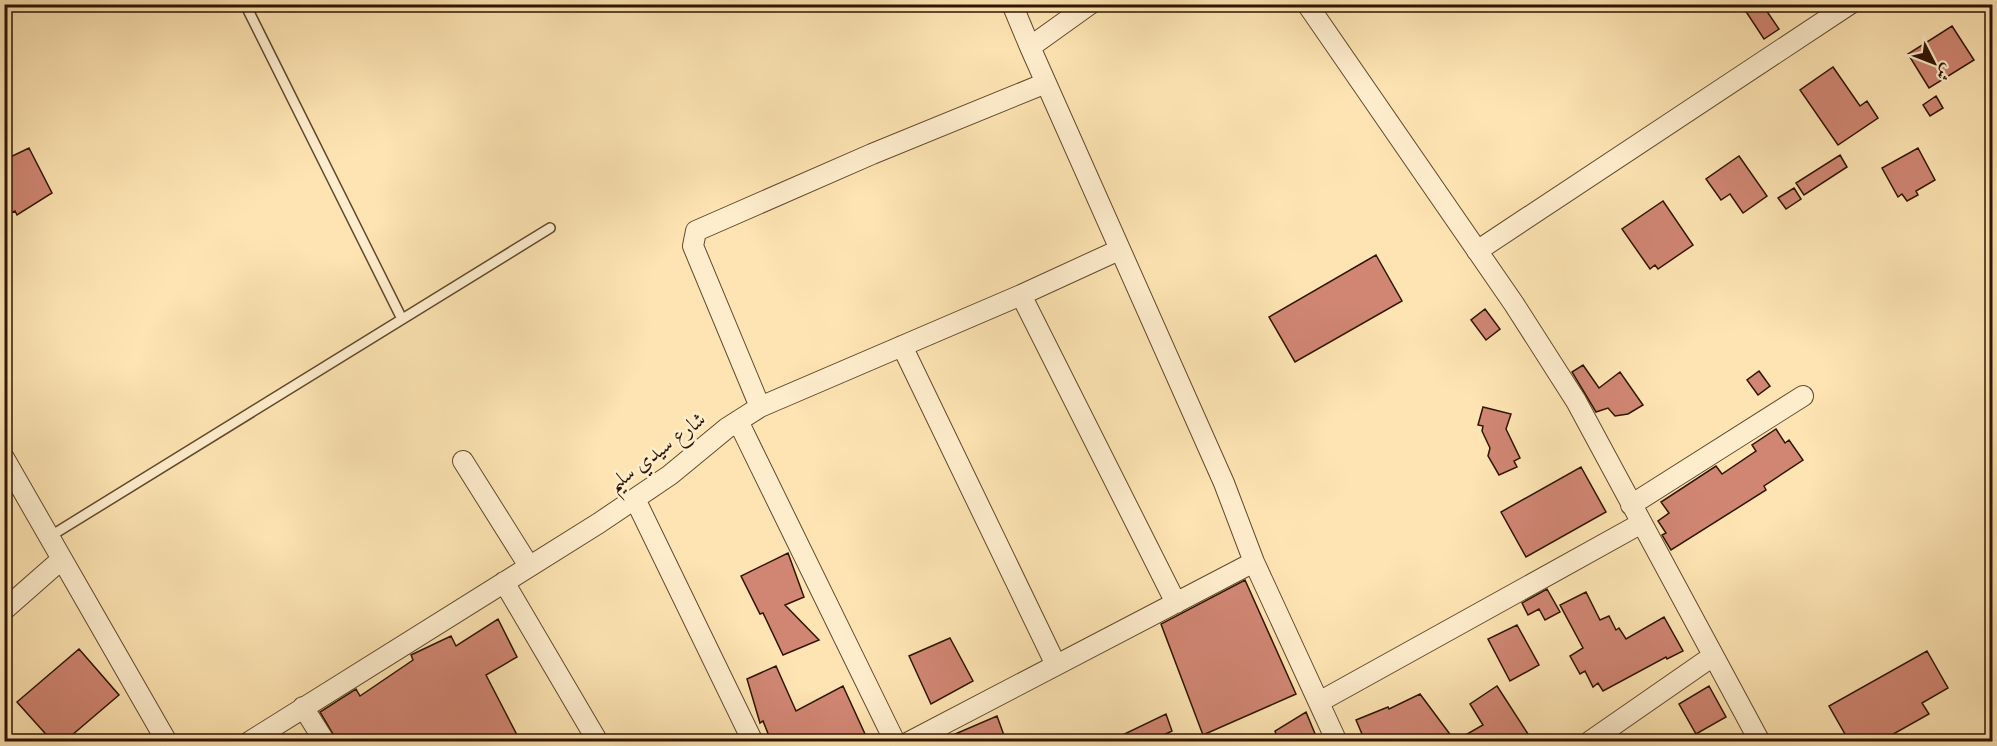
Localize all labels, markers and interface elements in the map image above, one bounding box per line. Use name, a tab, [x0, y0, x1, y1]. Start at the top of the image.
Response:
north arrow	[1904, 33, 1964, 93]
text: ش	[1931, 59, 1959, 87]
street label: شارع سيدي سليم	[600, 404, 715, 503]

